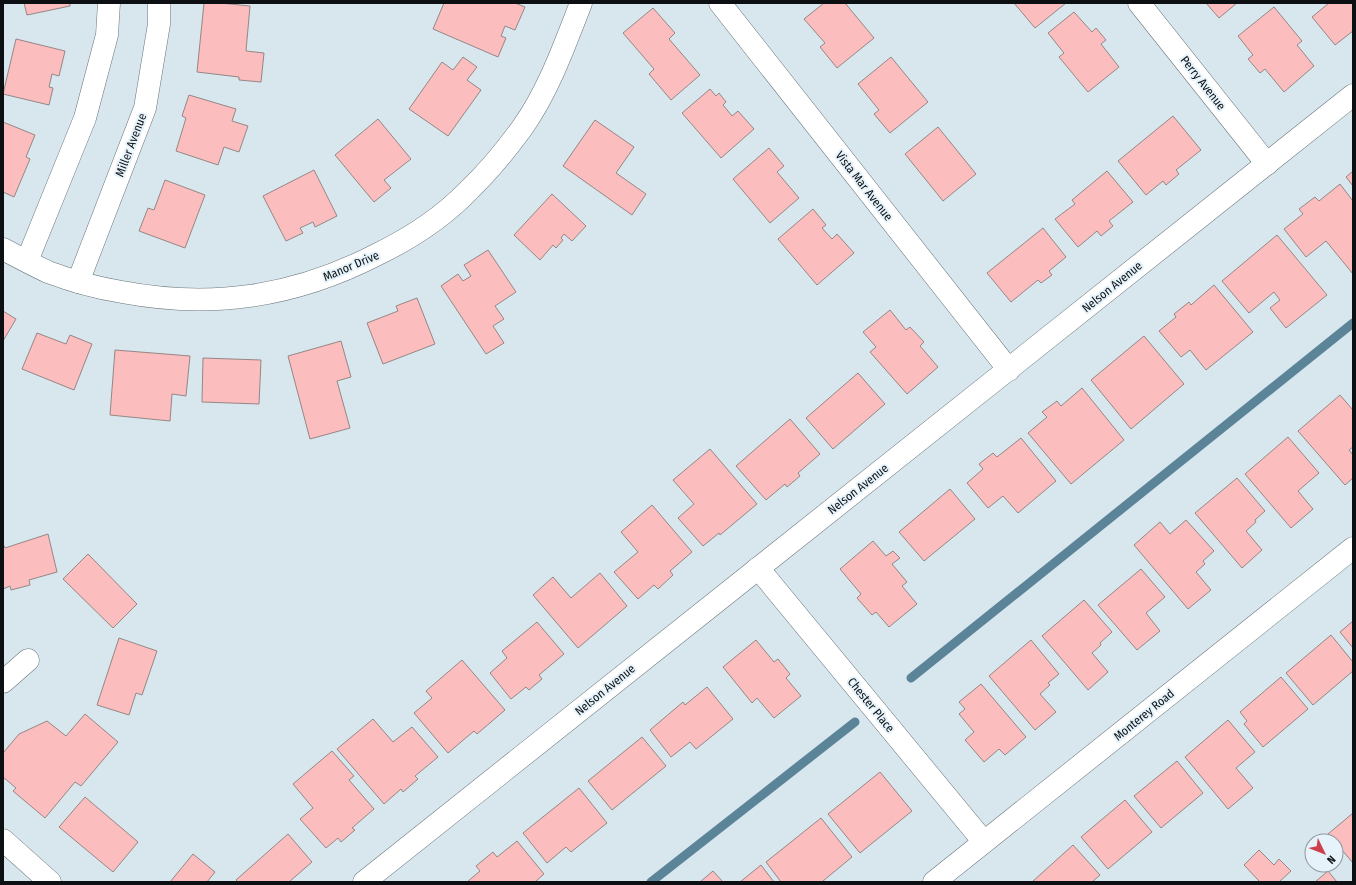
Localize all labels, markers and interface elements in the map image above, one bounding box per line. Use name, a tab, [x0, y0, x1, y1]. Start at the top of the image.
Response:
street label: Perry Avenue	[1178, 53, 1228, 113]
street label: Miller Avenue	[112, 111, 150, 179]
street label: Vista Mar Avenue	[833, 148, 896, 224]
street label: Manor Drive	[321, 248, 381, 284]
street label: Nelson Avenue	[1079, 259, 1145, 315]
street label: Nelson Avenue	[825, 461, 891, 517]
street label: Nelson Avenue	[572, 662, 638, 718]
street label: Chester Place	[845, 675, 897, 735]
street label: Monterey Road	[1111, 686, 1177, 744]
north arrow	[1304, 833, 1344, 873]
text: N	[1324, 853, 1338, 866]

